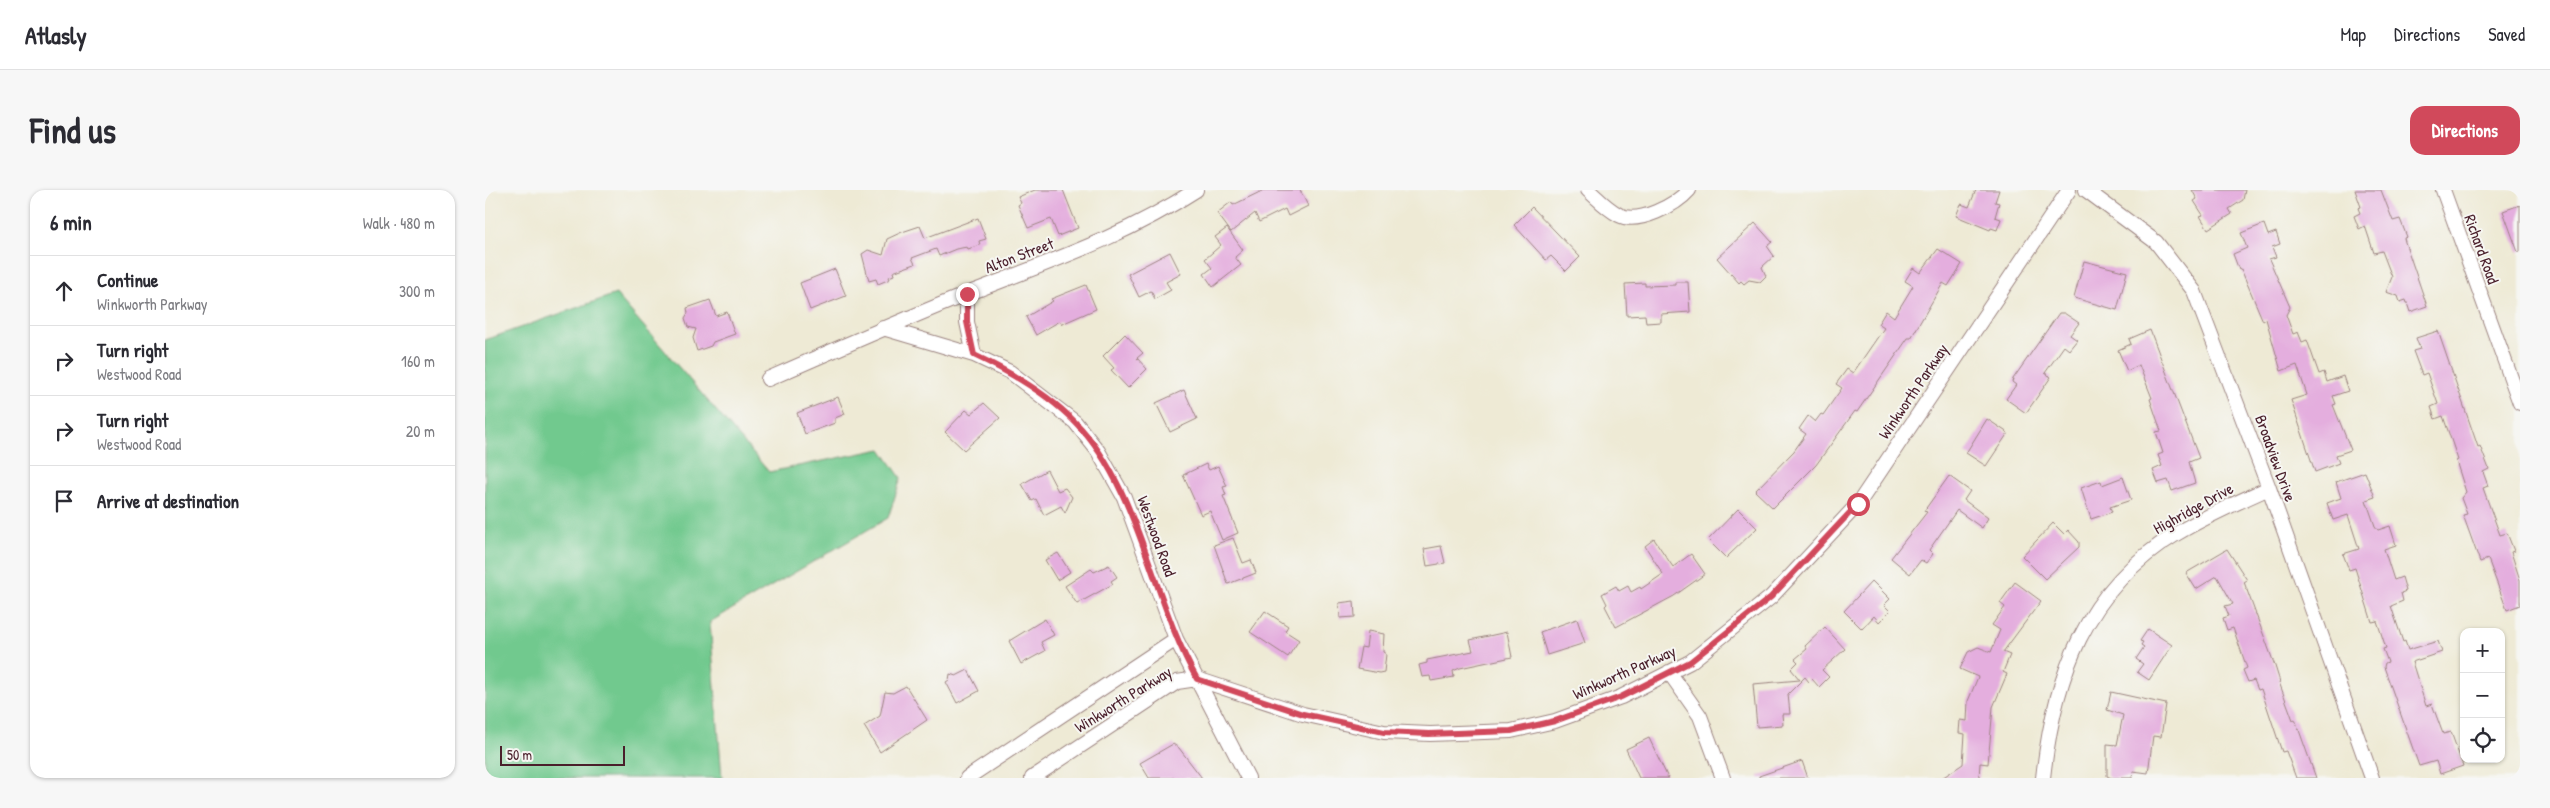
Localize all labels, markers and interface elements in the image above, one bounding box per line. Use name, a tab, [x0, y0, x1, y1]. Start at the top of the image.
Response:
text: Atlasly	[25, 19, 87, 51]
text: Map	[2341, 22, 2366, 47]
text: Directions	[2394, 22, 2460, 47]
text: Saved	[2488, 22, 2525, 47]
button: Directions	[2410, 106, 2520, 155]
text: Find us	[30, 107, 116, 154]
text: 6 min	[50, 208, 92, 237]
street label: Richard Road	[2459, 211, 2505, 287]
text: Walk · 480 m	[363, 212, 435, 234]
street label: Alton Street	[981, 232, 1057, 278]
text: Continue	[97, 267, 158, 293]
icon: ahead	[50, 277, 78, 305]
text: 300 m	[399, 280, 435, 302]
route end	[956, 283, 979, 306]
text: Winkworth Parkway	[97, 293, 207, 315]
text: Turn right	[97, 337, 168, 363]
street label: Winkworth Parkway	[1873, 339, 1953, 443]
icon: right	[50, 347, 78, 375]
text: 160 m	[401, 350, 435, 372]
text: Westwood Road	[97, 363, 181, 385]
text: Turn right	[97, 407, 168, 433]
street label: Broadview Drive	[2250, 412, 2302, 505]
icon: right	[50, 417, 78, 445]
text: 20 m	[406, 420, 435, 442]
text: Westwood Road	[97, 433, 181, 455]
street label: Highridge Drive	[2149, 477, 2237, 539]
icon: arrive	[50, 487, 78, 515]
text: Arrive at destination	[97, 488, 239, 514]
street label: Westwood Road	[1132, 493, 1182, 579]
route start	[1847, 493, 1870, 516]
map controls	[2460, 628, 2505, 763]
button: +	[2460, 628, 2505, 673]
street label: Winkworth Parkway	[1569, 639, 1679, 705]
street label: Winkworth Parkway	[1070, 660, 1176, 738]
button: −	[2460, 673, 2505, 718]
button: locate	[2460, 718, 2505, 763]
scale bar	[500, 743, 625, 766]
text: 50 m	[507, 745, 532, 764]

